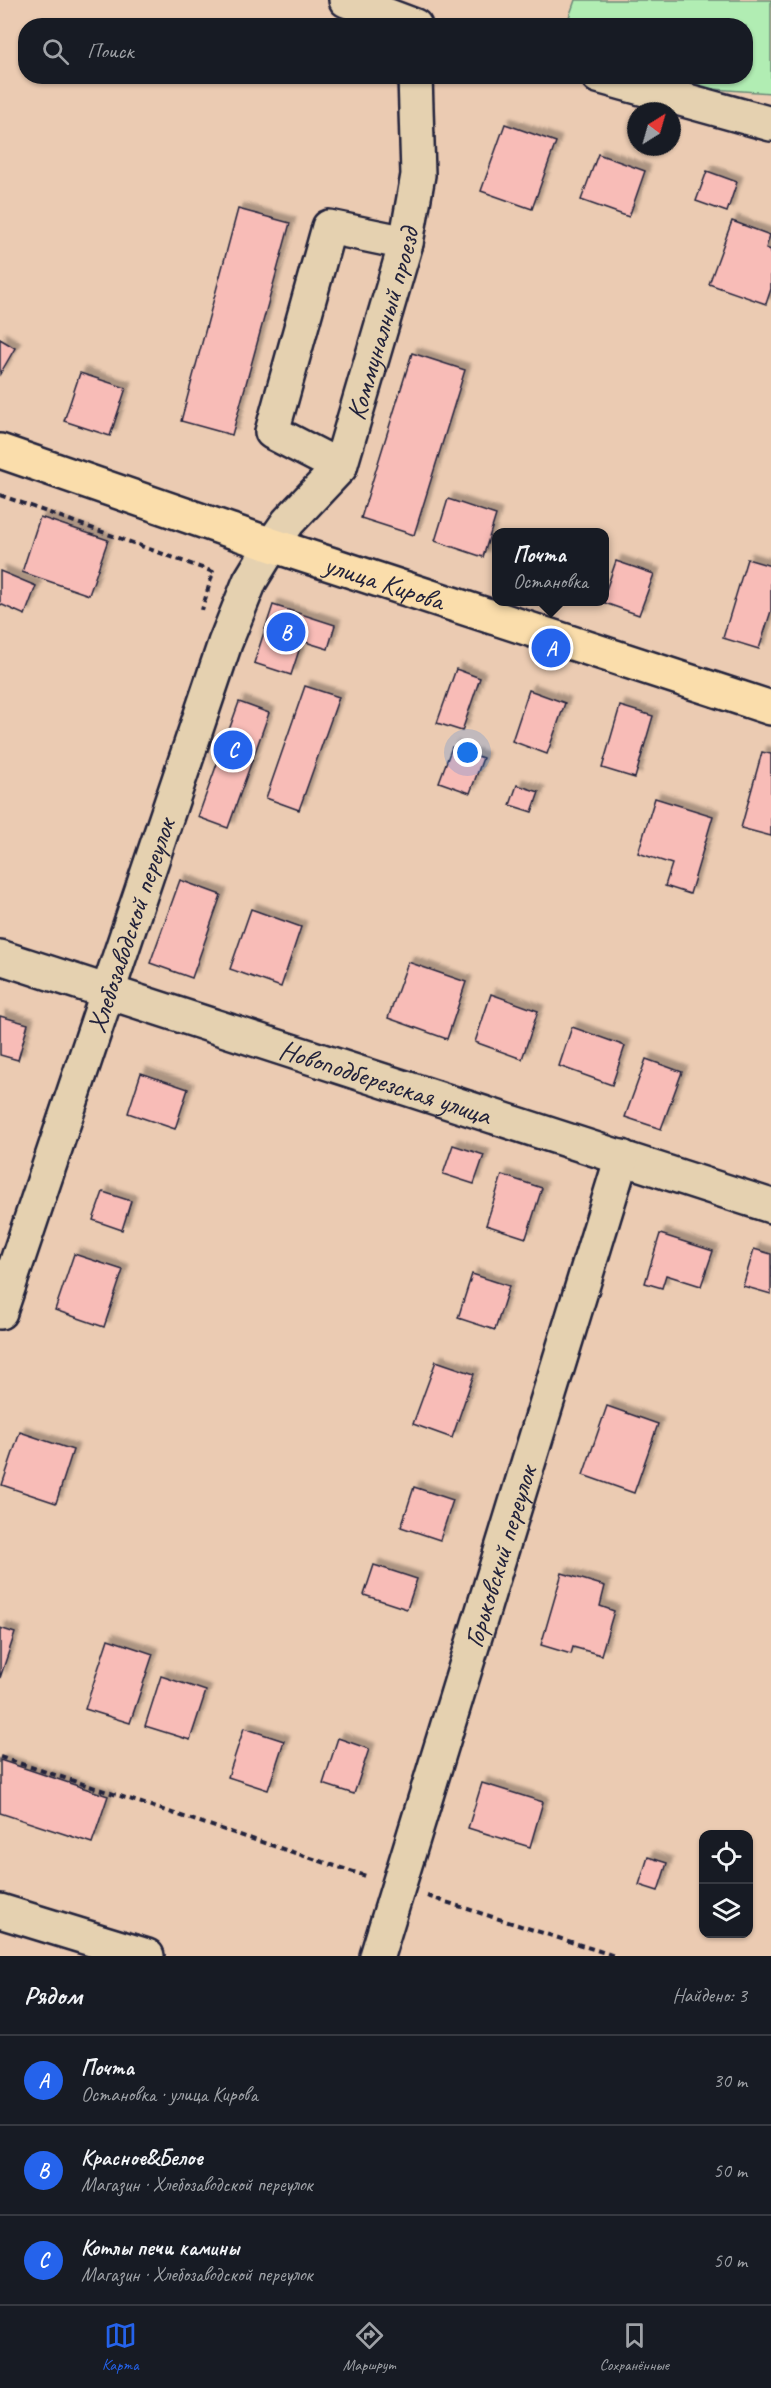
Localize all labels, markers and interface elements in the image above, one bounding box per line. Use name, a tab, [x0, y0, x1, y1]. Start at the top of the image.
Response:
search box	[18, 18, 753, 84]
icon: search	[39, 35, 72, 68]
text: Поиск	[87, 37, 133, 65]
north arrow	[627, 102, 681, 156]
street label: Коммуналный проезд	[337, 222, 426, 424]
popup	[492, 528, 609, 606]
text: Почта	[513, 541, 566, 569]
street label: улица Кирова	[318, 545, 451, 618]
text: Остановка	[513, 569, 588, 594]
pin: B	[266, 610, 306, 654]
pin: A	[532, 626, 570, 670]
pin: C	[214, 728, 252, 772]
your location	[453, 738, 482, 767]
street label: Хлебозаводской переулок	[78, 811, 183, 1037]
street label: Новоподберезская улица	[275, 1031, 497, 1133]
street label: Горьковский переулок	[455, 1459, 545, 1651]
map controls	[699, 1830, 753, 1938]
button: locate	[699, 1830, 753, 1884]
button: layers	[699, 1884, 753, 1938]
text: Рядом	[24, 1979, 82, 2012]
text: Найдено: 3	[672, 1983, 747, 2008]
text: Почта	[81, 2054, 134, 2082]
text: A	[38, 2068, 49, 2093]
text: 30 m	[713, 2068, 747, 2093]
text: Остановка · улица Кирова	[81, 2082, 258, 2107]
text: Красное&Белое	[81, 2144, 203, 2172]
text: B	[38, 2158, 49, 2183]
text: 50 m	[713, 2158, 747, 2183]
text: Магазин · Хлебозаводской переулок	[81, 2172, 312, 2197]
text: Котлы печи камины	[81, 2234, 239, 2262]
text: C	[39, 2248, 48, 2273]
text: 50 m	[713, 2248, 747, 2273]
text: Магазин · Хлебозаводской переулок	[81, 2262, 312, 2287]
tab: Карта	[102, 2319, 139, 2375]
tab: Маршрут	[343, 2319, 395, 2375]
tab: Сохранённые	[599, 2319, 669, 2375]

